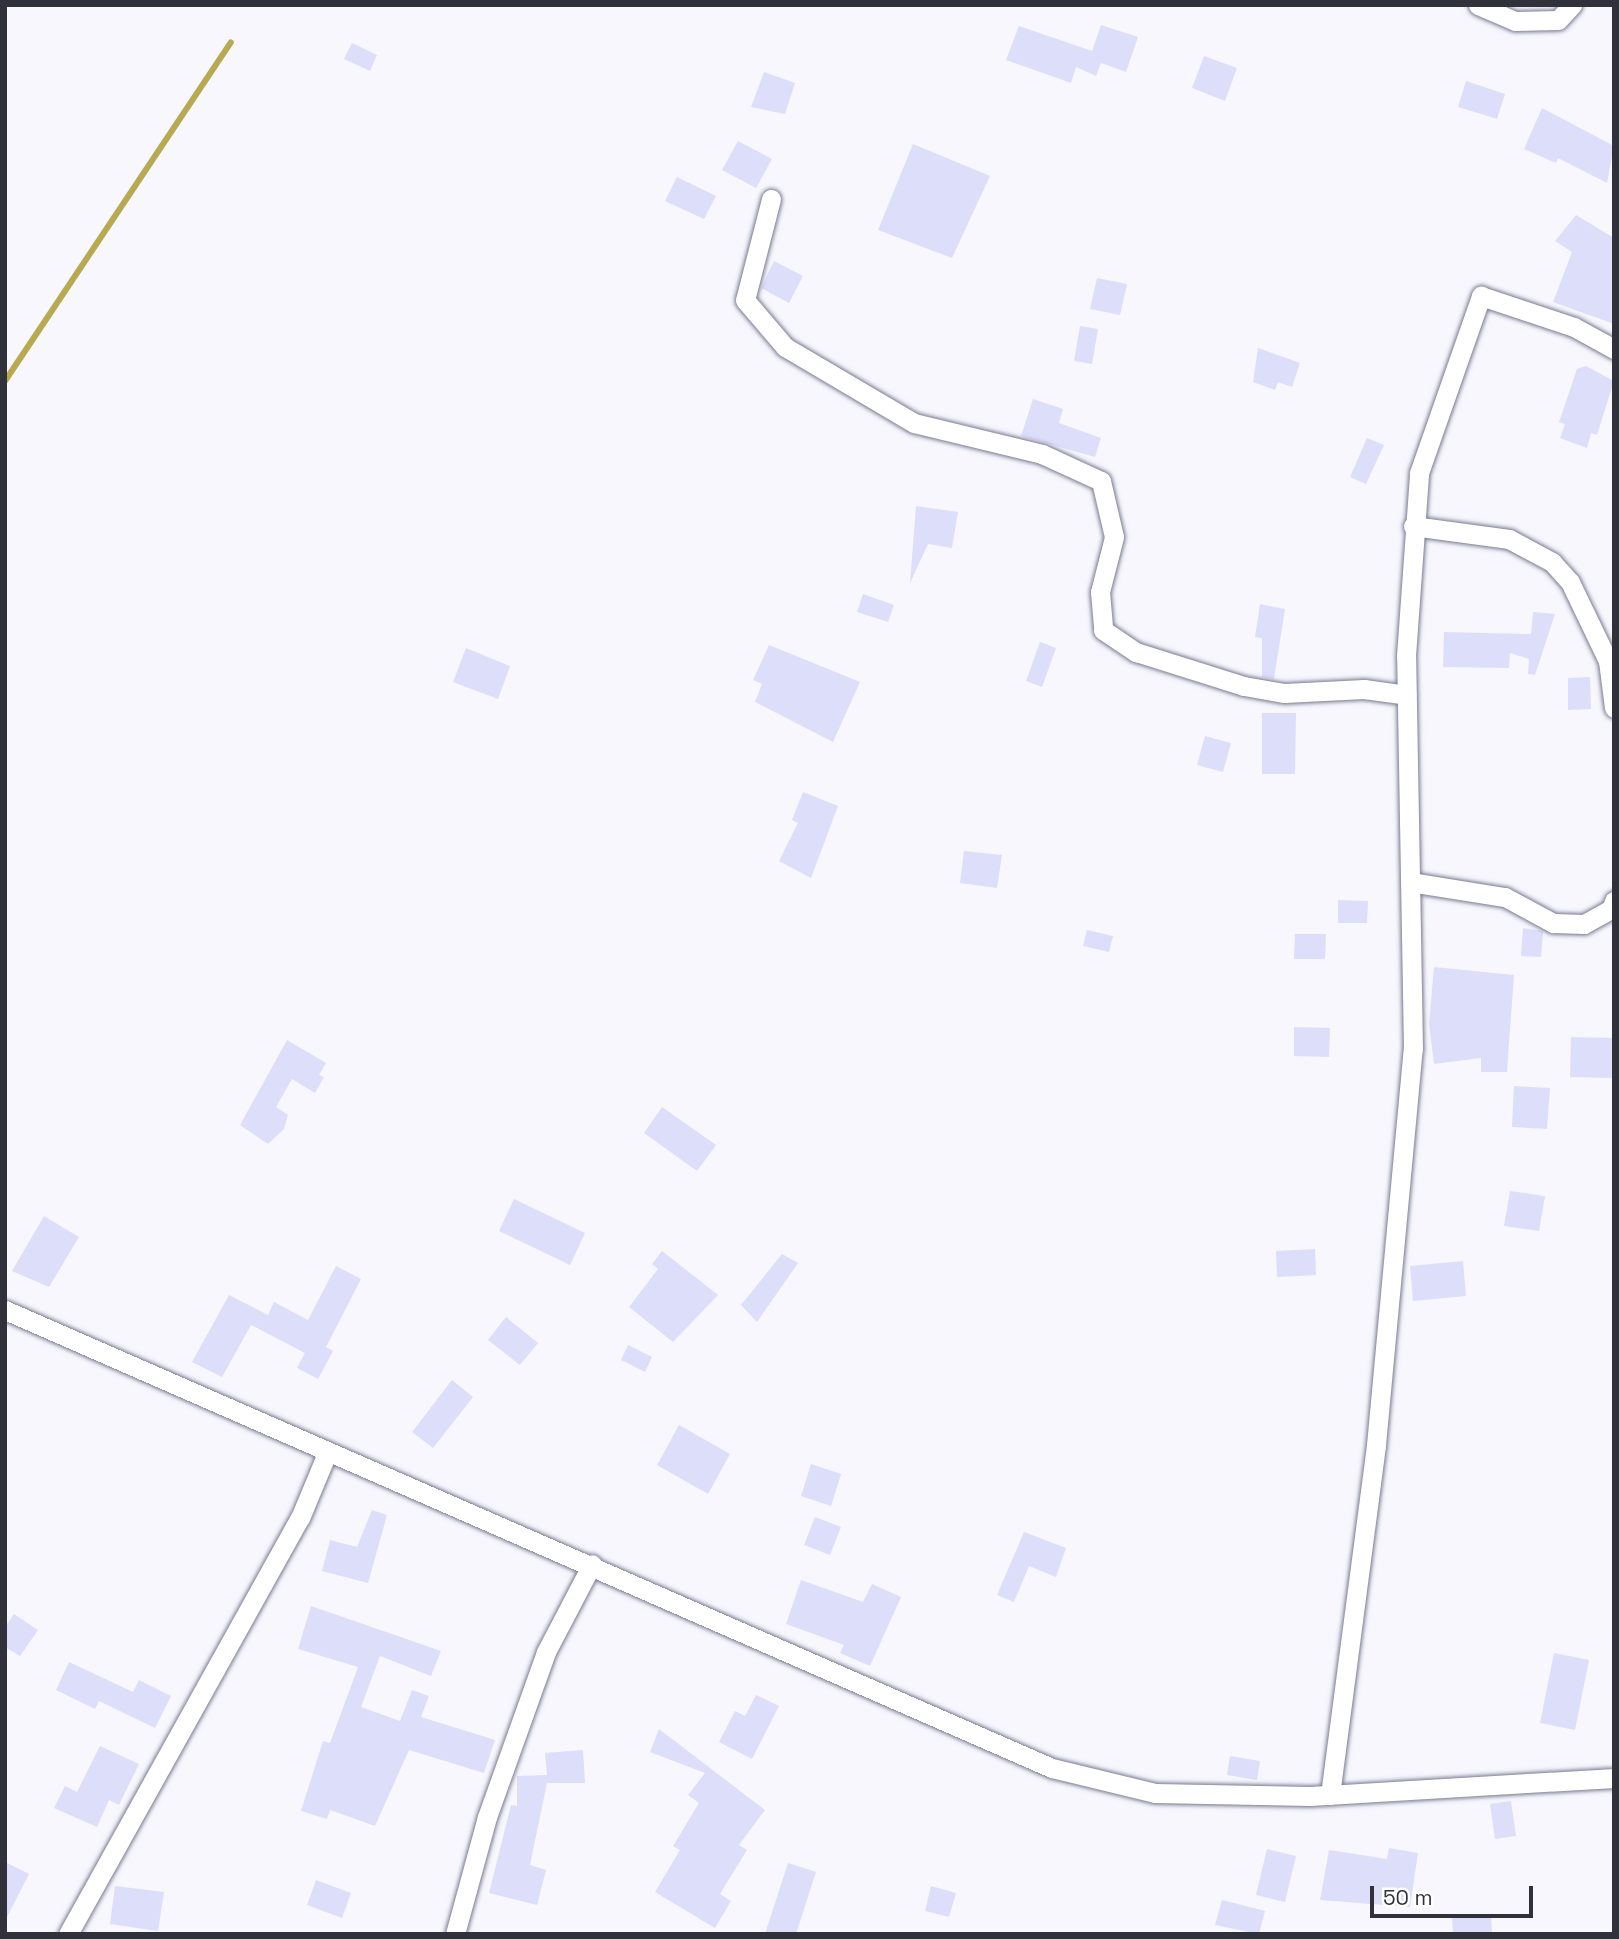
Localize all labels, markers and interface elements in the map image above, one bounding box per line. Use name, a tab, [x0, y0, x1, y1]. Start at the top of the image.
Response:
scale bar	[1374, 1872, 1537, 1916]
text: 50 m	[1383, 1884, 1433, 1911]

